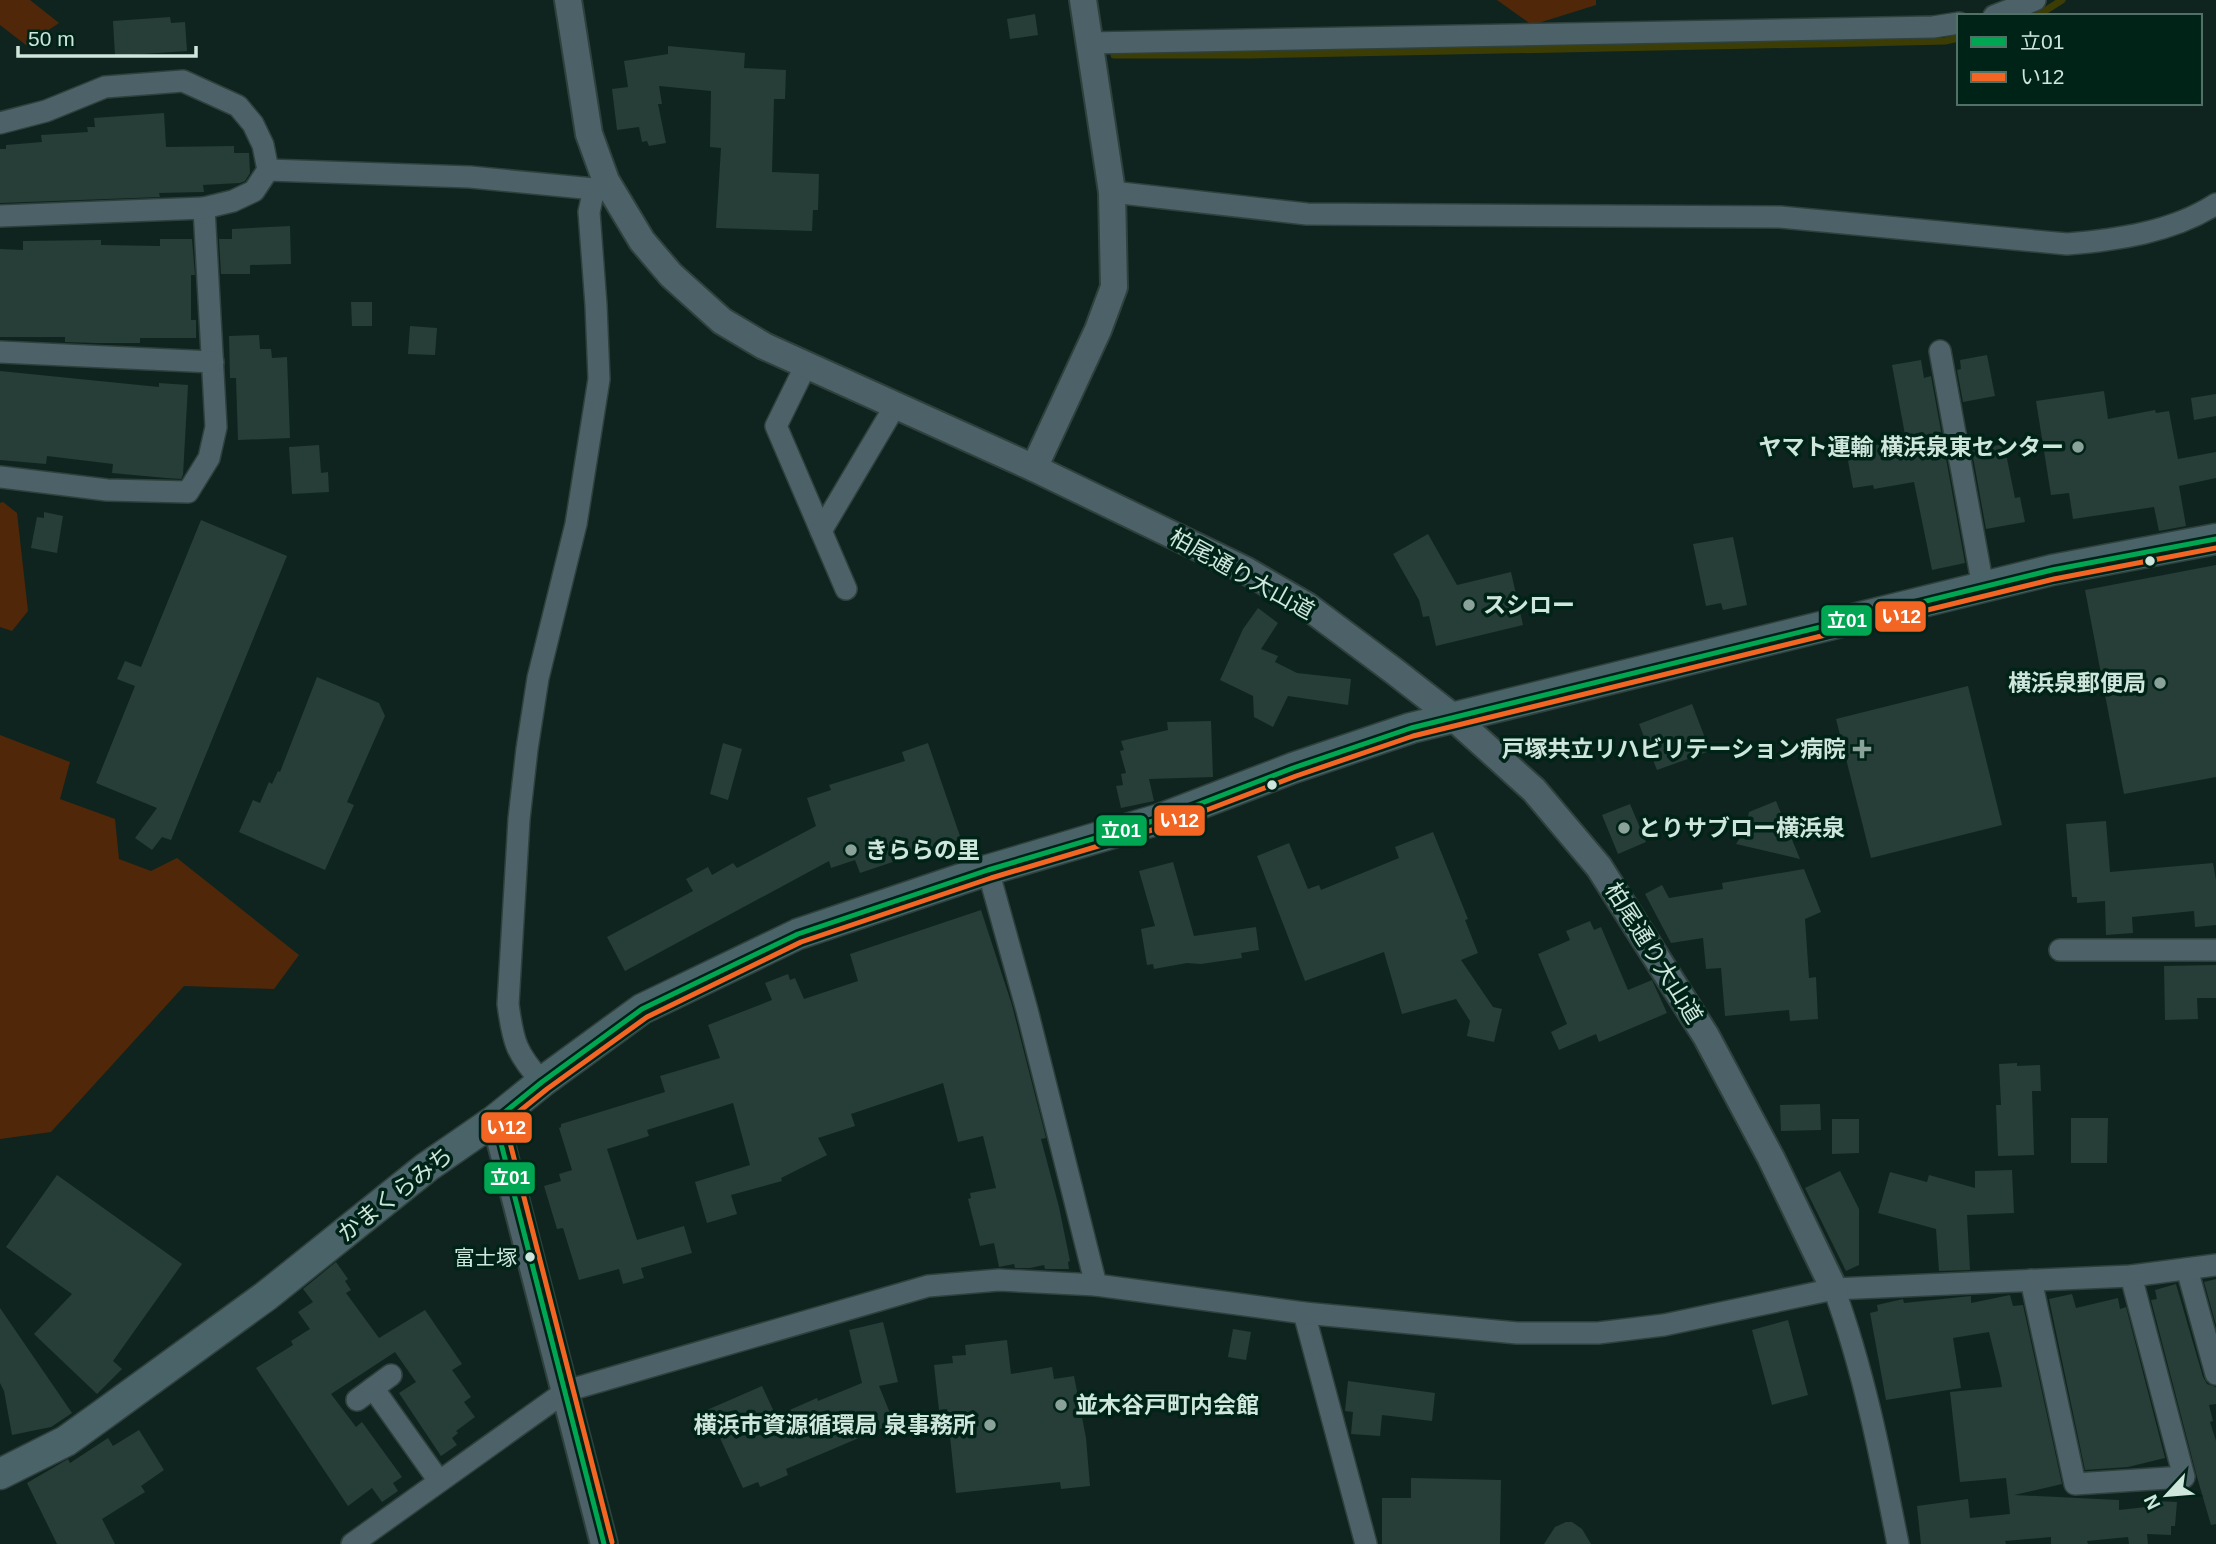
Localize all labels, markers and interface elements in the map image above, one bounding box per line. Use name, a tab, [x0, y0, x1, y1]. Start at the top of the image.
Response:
scale bar	[18, 14, 196, 58]
legend	[1957, 14, 2202, 105]
text: 50 m	[28, 27, 75, 50]
text: 立01	[2020, 30, 2064, 53]
text: い12	[2020, 65, 2064, 88]
place label: ヤマト運輸 横浜泉東センター	[1759, 434, 2064, 460]
marker: ヤマト運輸 横浜泉東センター	[2070, 439, 2086, 455]
street label: 柏尾通り大山道	[1165, 524, 1319, 624]
unlabelled marker	[2143, 554, 2157, 568]
place label: スシロー	[1483, 592, 1575, 618]
marker: スシロー	[1461, 597, 1477, 613]
line badge: い12	[1874, 600, 1927, 633]
line badge: 立01	[1820, 604, 1873, 637]
text: い12	[1881, 606, 1921, 627]
text: 立01	[1827, 610, 1867, 631]
place label: 横浜泉郵便局	[2008, 670, 2146, 696]
marker: 横浜泉郵便局	[2152, 675, 2168, 691]
place label: 戸塚共立リハビリテーション病院	[1501, 736, 1846, 762]
marker: 戸塚共立リハビリテーション病院	[1852, 739, 1872, 759]
unlabelled marker	[1265, 778, 1279, 792]
line badge: い12	[1153, 804, 1206, 837]
text: い12	[1159, 810, 1199, 831]
line badge: 立01	[1095, 814, 1148, 847]
place label: とりサブロー横浜泉	[1638, 815, 1845, 841]
text: 立01	[1101, 820, 1141, 841]
marker: とりサブロー横浜泉	[1616, 820, 1632, 836]
place label: きららの里	[865, 837, 980, 863]
marker: きららの里	[843, 842, 859, 858]
street label: 柏尾通り大山道	[1600, 878, 1708, 1028]
line badge: い12	[480, 1111, 533, 1144]
text: い12	[486, 1117, 526, 1138]
street label: かまくらみち	[333, 1141, 457, 1247]
line badge: 立01	[483, 1161, 536, 1195]
text: 立01	[490, 1167, 530, 1188]
place label: 富士塚	[454, 1246, 517, 1269]
marker: 富士塚	[523, 1250, 537, 1264]
place label: 並木谷戸町内会館	[1075, 1392, 1259, 1418]
marker: 並木谷戸町内会館	[1053, 1397, 1069, 1413]
place label: 横浜市資源循環局 泉事務所	[694, 1412, 976, 1438]
marker: 横浜市資源循環局 泉事務所	[982, 1417, 998, 1433]
north arrow	[2132, 1460, 2202, 1530]
text: N	[2140, 1491, 2165, 1513]

